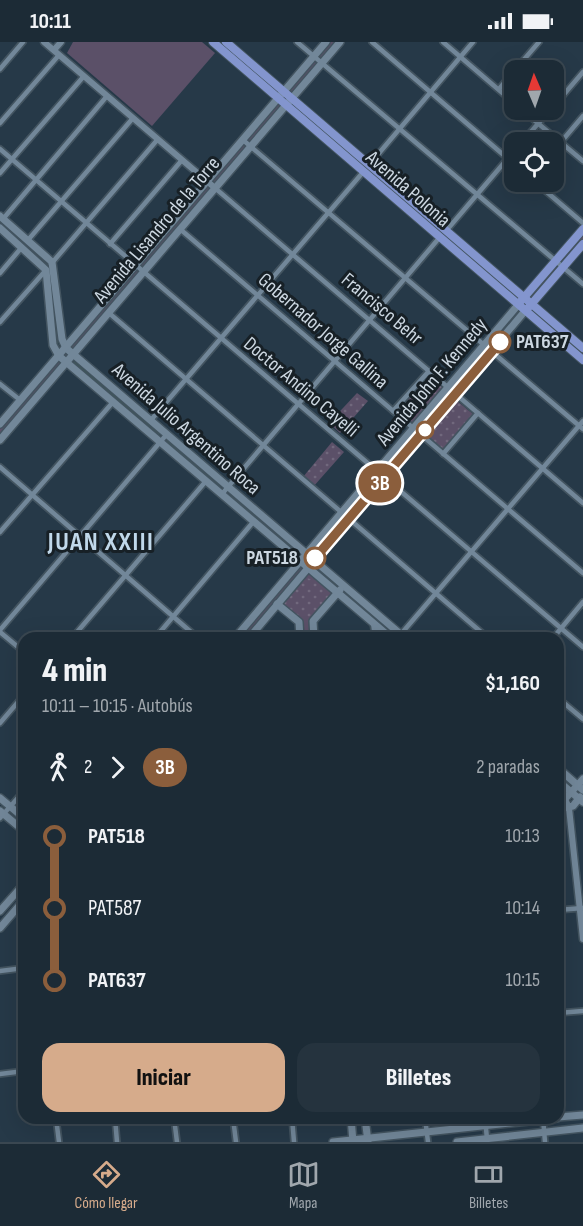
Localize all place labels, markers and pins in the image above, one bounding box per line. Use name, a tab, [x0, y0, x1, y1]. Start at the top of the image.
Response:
place label: PAT637	[516, 330, 569, 354]
marker: PAT637	[489, 331, 511, 353]
unlabelled marker	[416, 421, 434, 439]
place label: PAT518	[246, 546, 298, 570]
marker: PAT518	[304, 547, 326, 569]

